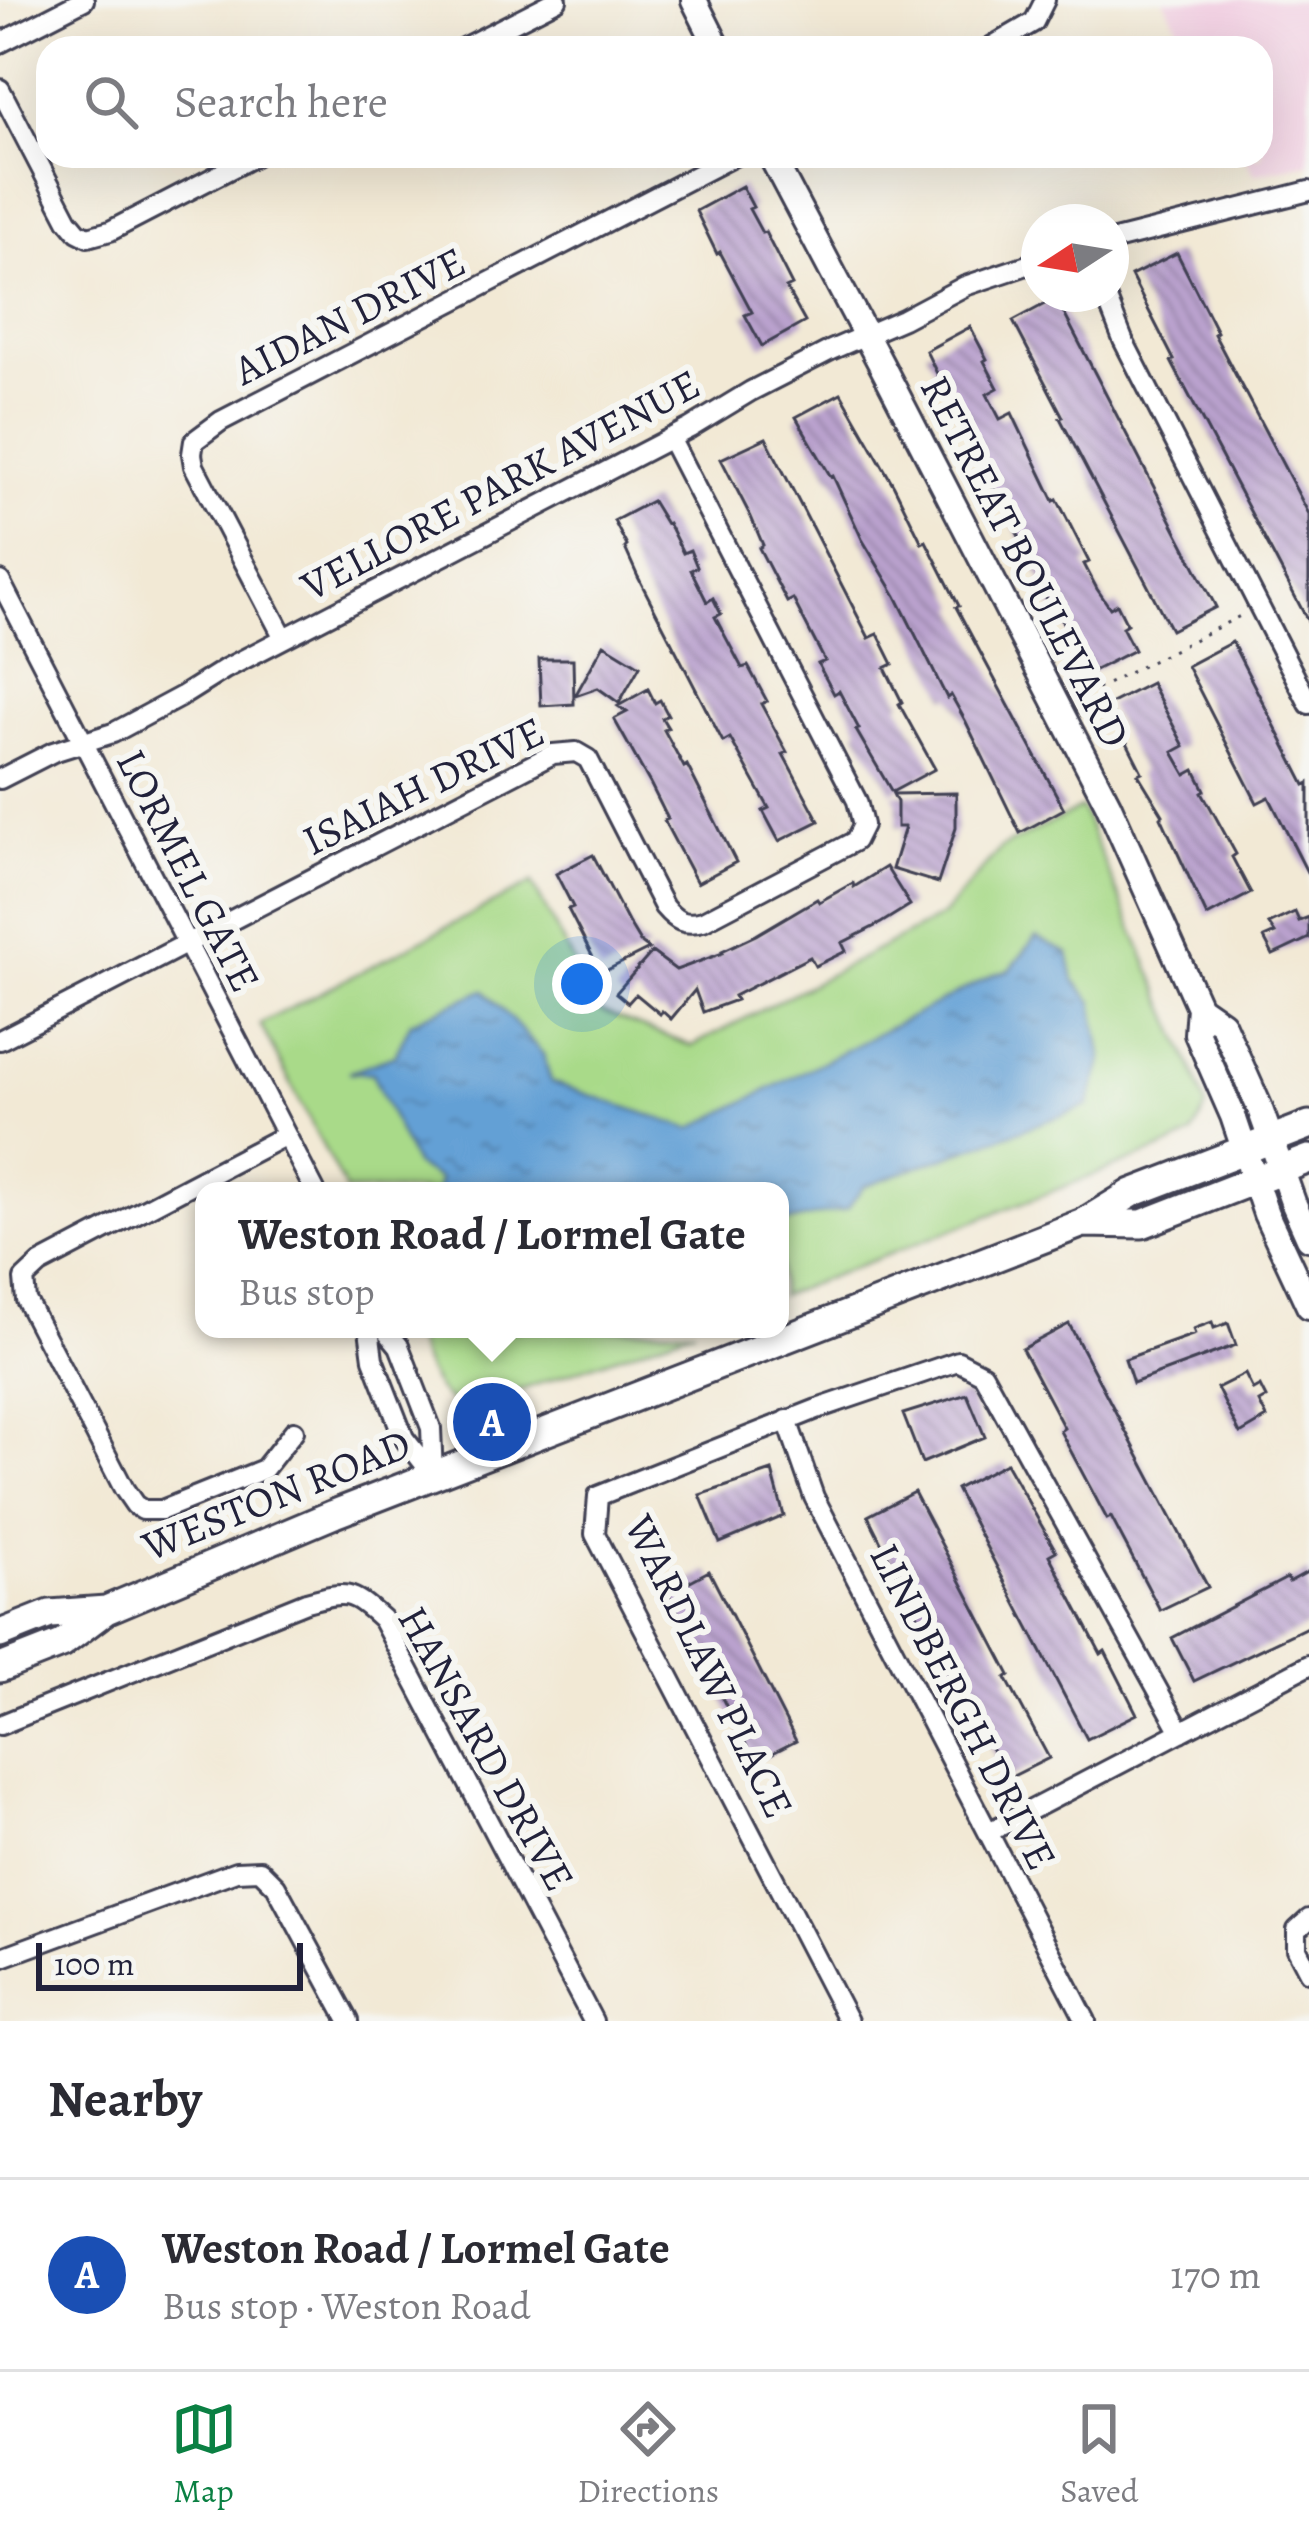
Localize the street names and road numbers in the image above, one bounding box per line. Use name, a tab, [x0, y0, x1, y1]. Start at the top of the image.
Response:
street label: AIDAN DRIVE	[223, 233, 475, 399]
street label: VELLORE PARK AVENUE	[290, 355, 710, 614]
street label: RETREAT BOULEVARD	[907, 366, 1144, 757]
street label: ISAIAH DRIVE	[293, 702, 553, 868]
street label: LORMEL GATE	[103, 739, 274, 1001]
street label: WESTON ROAD	[133, 1415, 419, 1574]
street label: WARDLAW PLACE	[611, 1504, 808, 1827]
street label: LINDBERGH DRIVE	[857, 1533, 1071, 1879]
street label: HANSARD DRIVE	[385, 1596, 588, 1901]

